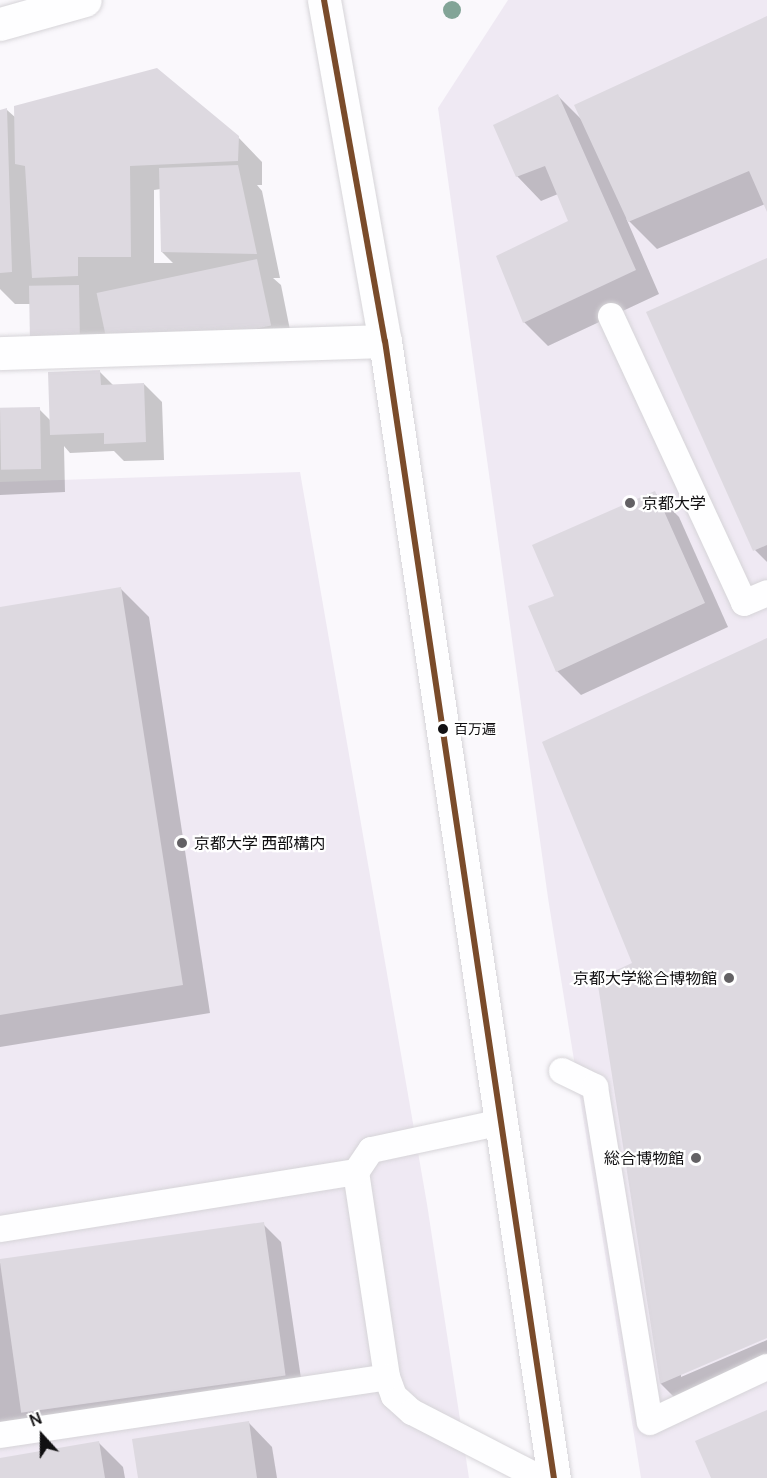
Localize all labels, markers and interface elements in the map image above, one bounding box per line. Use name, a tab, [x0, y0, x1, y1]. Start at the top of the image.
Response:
place label: 京都大学	[642, 493, 706, 513]
marker: 京都大学	[623, 496, 637, 510]
place label: 百万遍	[454, 721, 496, 737]
marker: 百万遍	[437, 723, 449, 735]
place label: 京都大学 西部構内	[194, 833, 325, 853]
marker: 京都大学 西部構内	[175, 836, 189, 850]
place label: 京都大学総合博物館	[573, 968, 717, 988]
marker: 京都大学総合博物館	[722, 971, 736, 985]
place label: 総合博物館	[604, 1148, 684, 1168]
marker: 総合博物館	[689, 1151, 703, 1165]
north arrow	[12, 1406, 72, 1466]
text: N	[26, 1407, 45, 1432]

